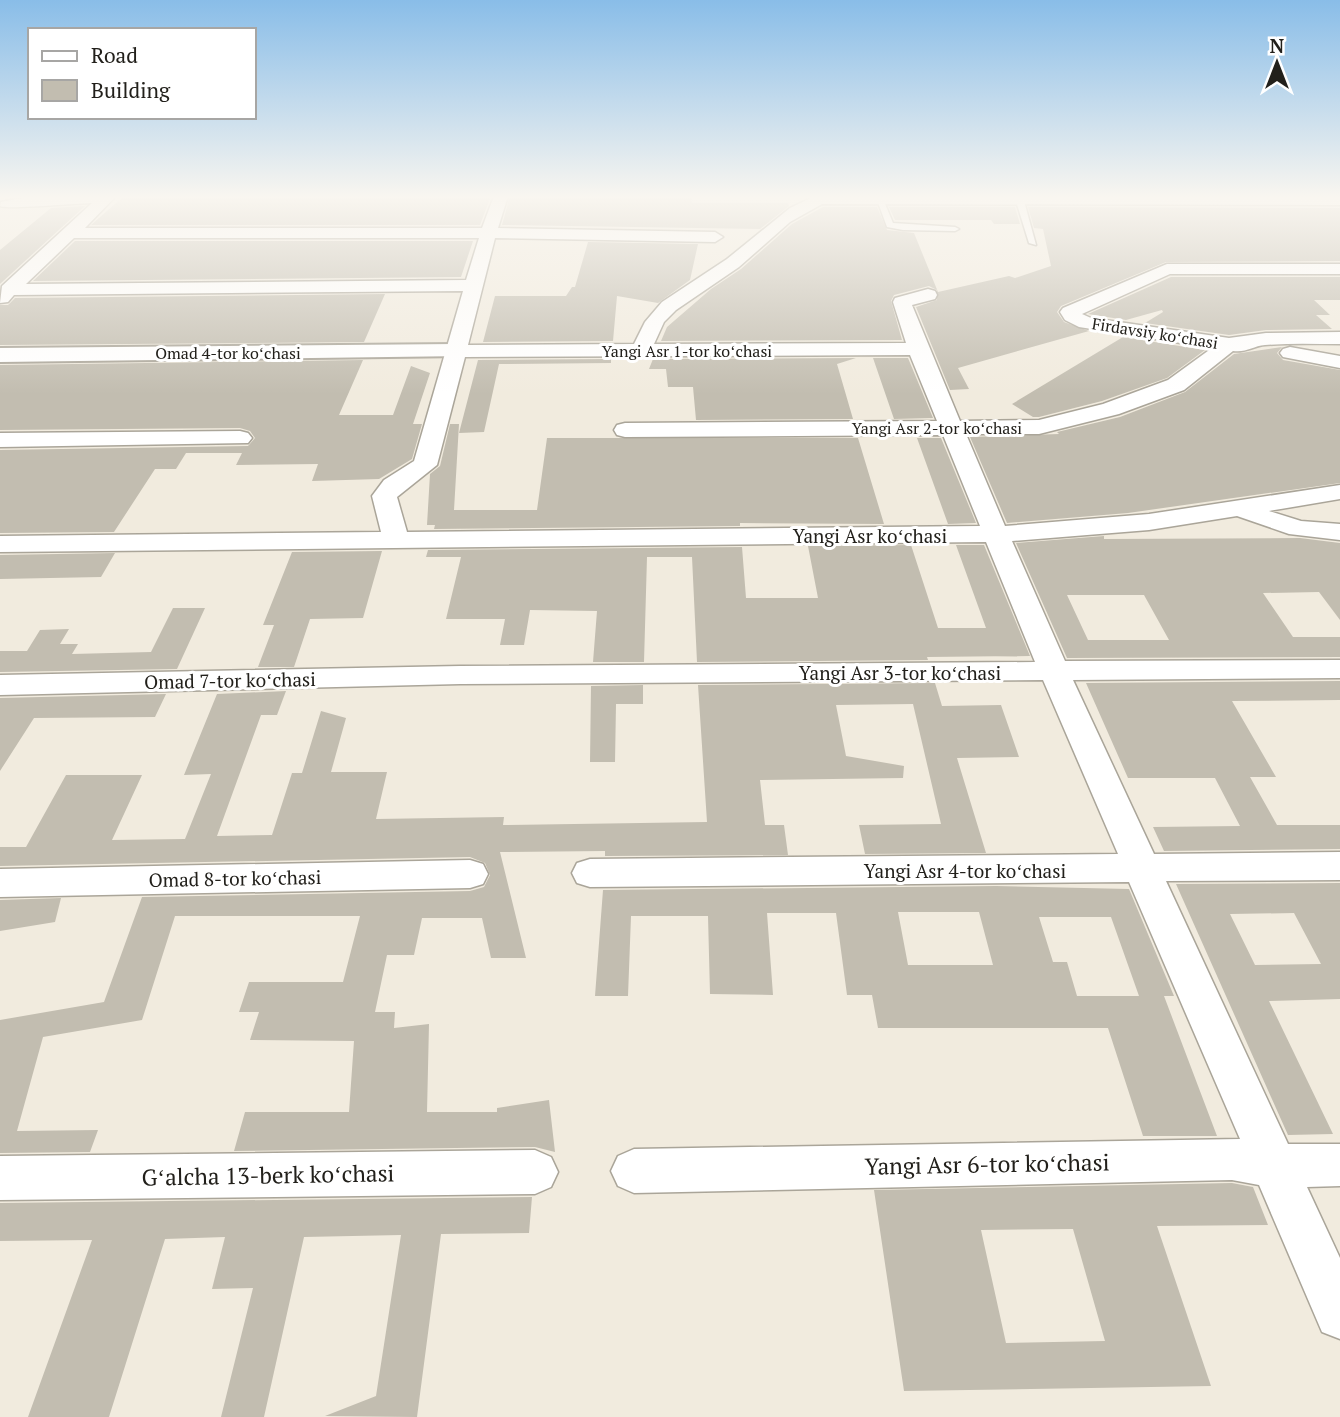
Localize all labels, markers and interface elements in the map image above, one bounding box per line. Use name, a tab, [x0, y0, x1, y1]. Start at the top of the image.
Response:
legend	[28, 28, 256, 119]
north arrow	[1242, 28, 1312, 98]
text: N	[1270, 33, 1285, 58]
text: Road	[91, 41, 138, 69]
text: Building	[91, 76, 171, 104]
street label: Firdavsiy koʻchasi	[1090, 312, 1220, 354]
street label: Yangi Asr 1-tor koʻchasi	[602, 340, 772, 362]
street label: Omad 4-tor koʻchasi	[155, 342, 301, 364]
street label: Yangi Asr 2-tor koʻchasi	[852, 417, 1022, 439]
street label: Yangi Asr koʻchasi	[793, 523, 947, 548]
street label: Yangi Asr 3-tor koʻchasi	[799, 660, 1001, 685]
street label: Omad 7-tor koʻchasi	[144, 666, 316, 694]
street label: Yangi Asr 4-tor koʻchasi	[864, 858, 1066, 883]
street label: Omad 8-tor koʻchasi	[148, 864, 322, 892]
street label: Yangi Asr 6-tor koʻchasi	[864, 1146, 1110, 1182]
street label: Gʻalcha 13-berk koʻchasi	[141, 1157, 395, 1193]

